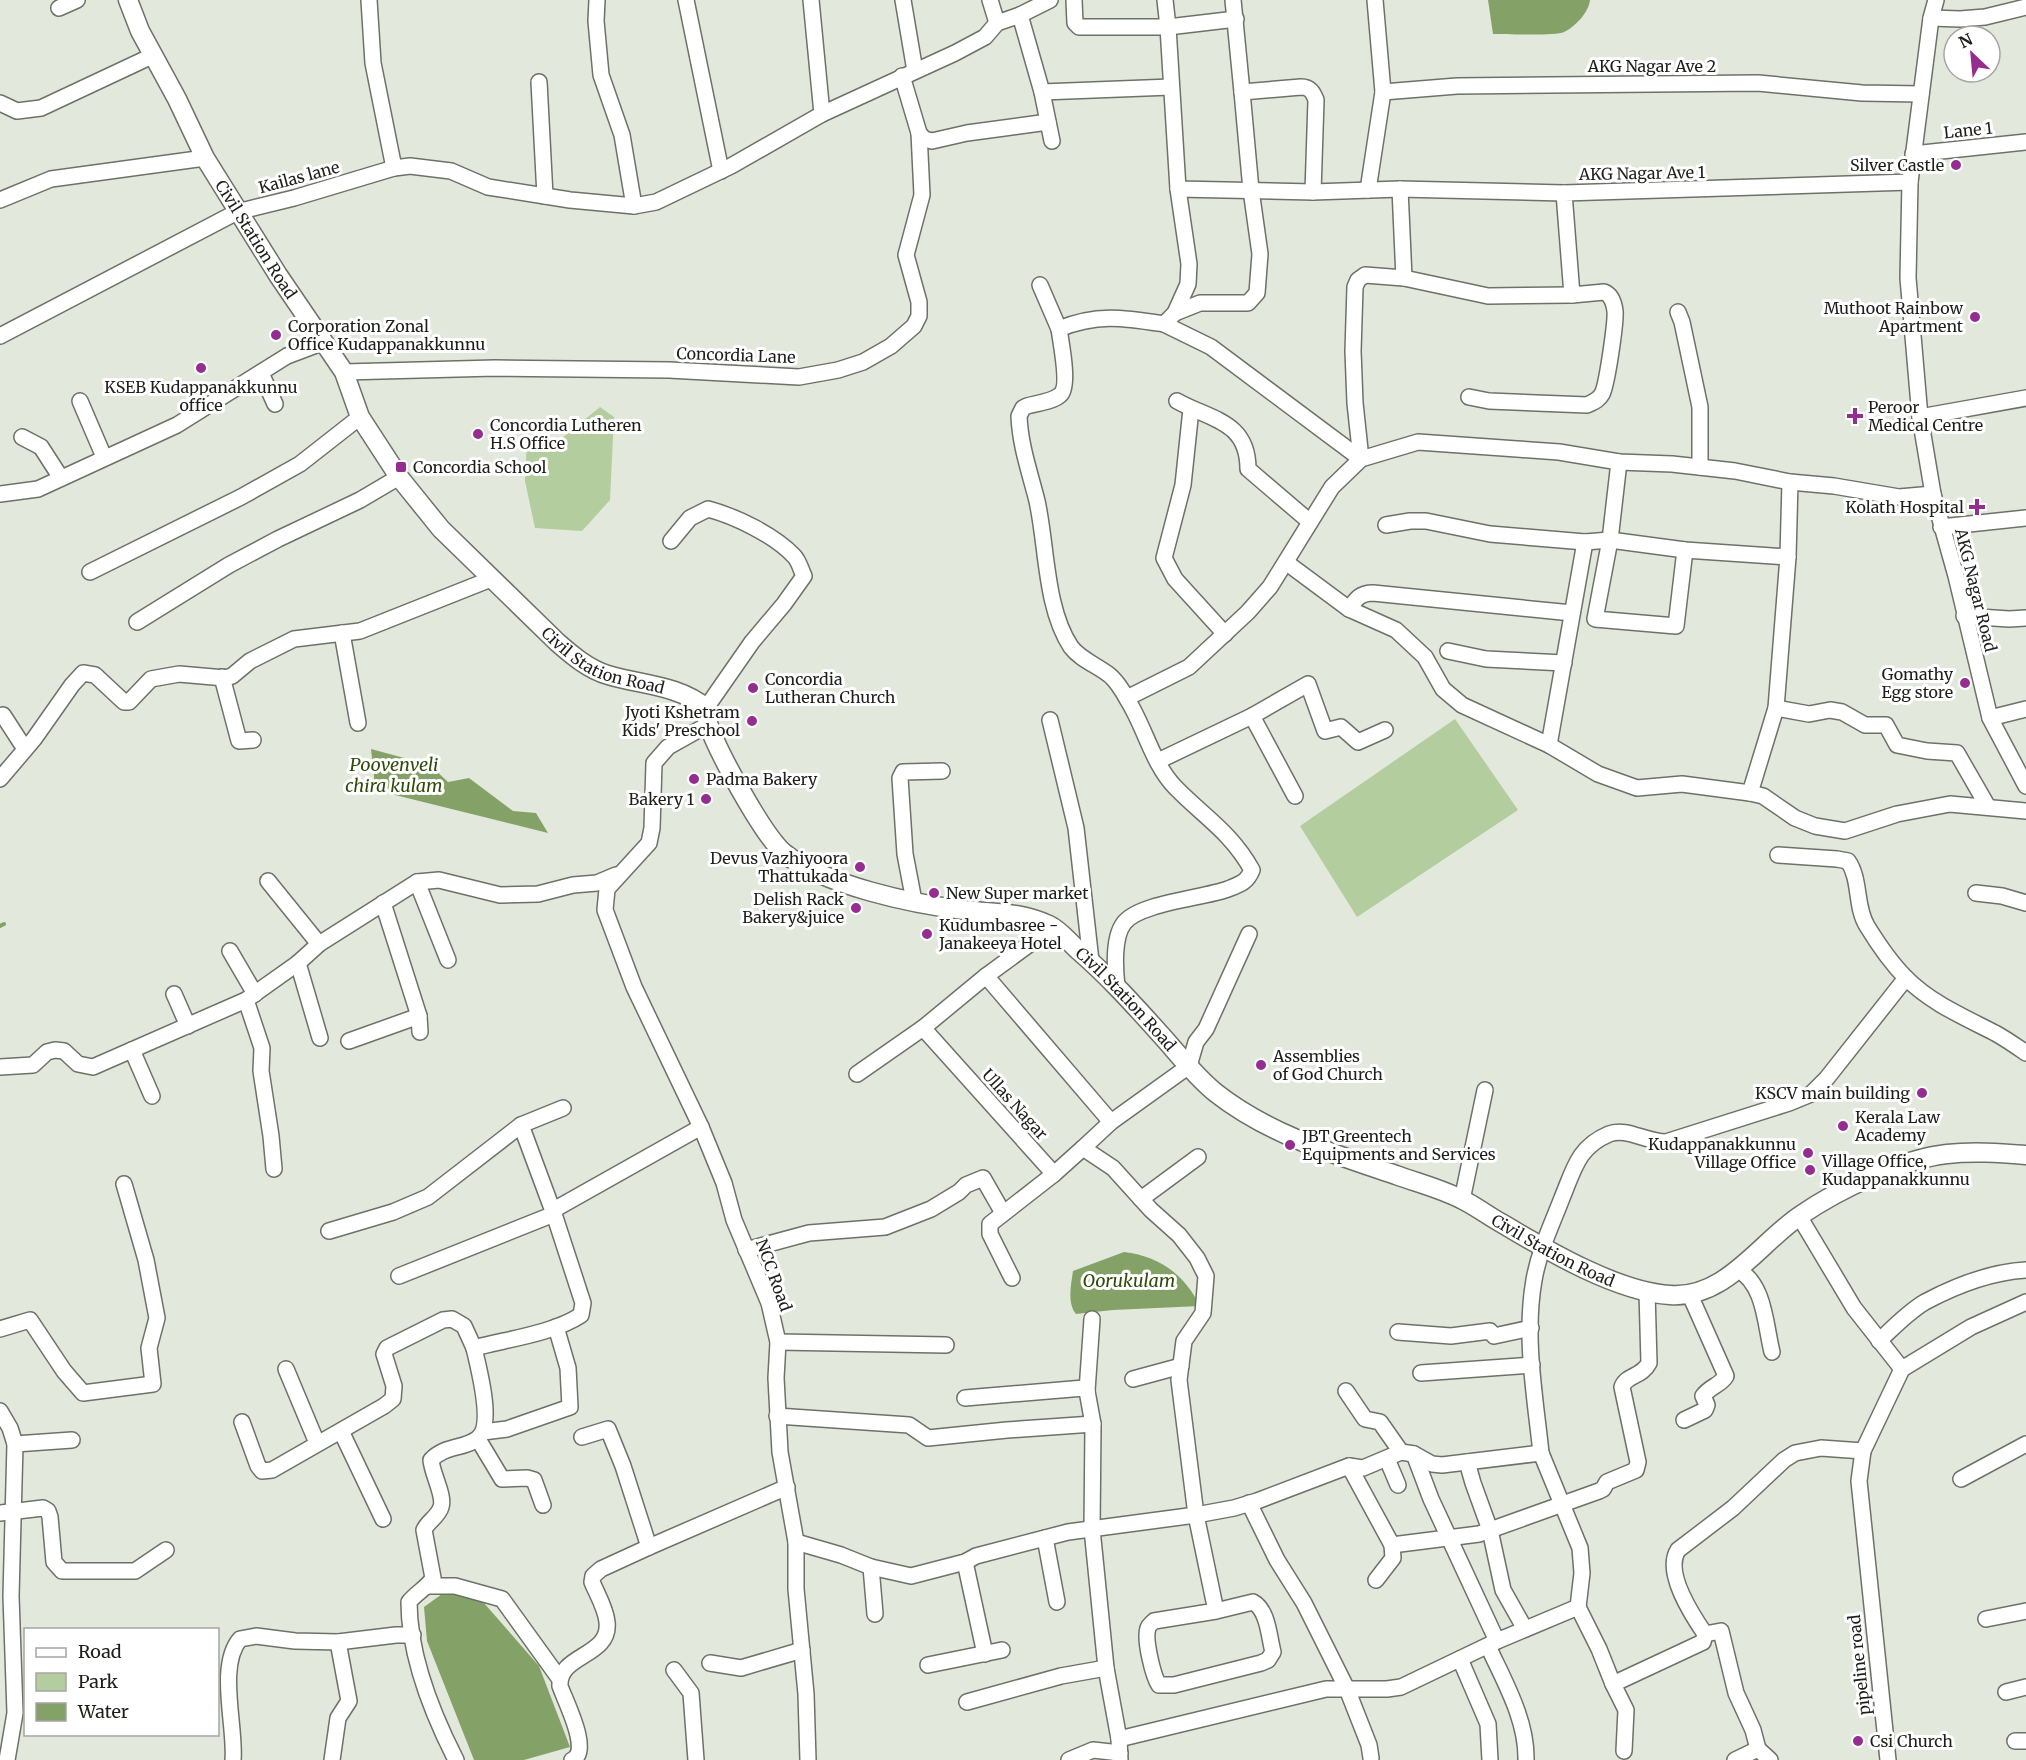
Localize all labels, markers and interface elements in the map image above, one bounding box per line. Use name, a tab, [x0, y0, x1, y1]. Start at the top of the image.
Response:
north arrow	[1942, 24, 2002, 84]
text: N	[1955, 29, 1976, 52]
street label: AKG Nagar Ave 2	[1587, 56, 1716, 76]
street label: Lane 1	[1943, 117, 1993, 143]
place label: Silver Castle	[1850, 155, 1944, 175]
street label: Kailas lane	[256, 157, 342, 197]
marker: Silver Castle	[1949, 158, 1963, 172]
street label: AKG Nagar Ave 1	[1578, 162, 1705, 184]
street label: Civil Station Road	[211, 176, 301, 303]
place label: Muthoot Rainbow Apartment	[1824, 298, 1964, 336]
marker: Muthoot Rainbow Apartment	[1968, 310, 1982, 324]
place label: Corporation Zonal Office Kudappanakkunnu	[288, 316, 485, 354]
marker: Corporation Zonal Office Kudappanakkunnu	[269, 328, 283, 342]
street label: Concordia Lane	[676, 343, 796, 367]
marker: KSEB Kudappanakkunnu office	[194, 361, 208, 375]
place label: KSEB Kudappanakkunnu office	[104, 377, 298, 415]
place label: Peroor Medical Centre	[1868, 397, 1983, 435]
marker: Peroor Medical Centre	[1846, 407, 1864, 425]
place label: Concordia Lutheren H.S Office	[490, 415, 642, 453]
marker: Concordia Lutheren H.S Office	[471, 427, 485, 441]
place label: Concordia School	[413, 457, 546, 477]
marker: Concordia School	[394, 460, 408, 474]
place label: Kolath Hospital	[1845, 497, 1964, 517]
marker: Kolath Hospital	[1968, 498, 1986, 516]
street label: AKG Nagar Road	[1951, 525, 2001, 654]
street label: Civil Station Road	[537, 623, 667, 698]
place label: Gomathy Egg store	[1882, 664, 1954, 702]
place label: Concordia Lutheran Church	[765, 669, 896, 707]
marker: Gomathy Egg store	[1958, 676, 1972, 690]
marker: Concordia Lutheran Church	[746, 681, 760, 695]
place label: Jyoti Kshetram Kids' Preschool	[622, 702, 740, 740]
marker: Jyoti Kshetram Kids' Preschool	[745, 714, 759, 728]
water label: Poovenveli chira kulam	[345, 753, 443, 797]
place label: Padma Bakery	[706, 769, 818, 789]
marker: Padma Bakery	[687, 772, 701, 786]
place label: Bakery 1	[628, 789, 694, 809]
marker: Bakery 1	[699, 792, 713, 806]
place label: Devus Vazhiyoora Thattukada	[710, 848, 848, 886]
marker: Devus Vazhiyoora Thattukada	[853, 860, 867, 874]
place label: New Super market	[946, 883, 1089, 903]
marker: New Super market	[927, 886, 941, 900]
place label: Delish Rack Bakery&juice	[742, 889, 845, 927]
marker: Delish Rack Bakery&juice	[849, 901, 863, 915]
place label: Kudumbasree - Janakeeya Hotel	[938, 915, 1062, 953]
marker: Kudumbasree - Janakeeya Hotel	[920, 927, 934, 941]
street label: Civil Station Road	[1072, 943, 1181, 1055]
place label: Assemblies of God Church	[1272, 1046, 1383, 1084]
marker: Assemblies of God Church	[1254, 1058, 1268, 1072]
street label: Ullas Nagar	[978, 1065, 1052, 1143]
place label: KSCV main building	[1755, 1083, 1910, 1103]
marker: KSCV main building	[1915, 1086, 1929, 1100]
place label: Kerala Law Academy	[1854, 1107, 1940, 1145]
marker: Kerala Law Academy	[1836, 1119, 1850, 1133]
place label: JBT Greentech Equipments and Services	[1301, 1126, 1496, 1164]
place label: Kudappanakkunnu Village Office	[1648, 1134, 1796, 1172]
marker: JBT Greentech Equipments and Services	[1283, 1138, 1297, 1152]
marker: Kudappanakkunnu Village Office	[1801, 1146, 1815, 1160]
place label: Village Office, Kudappanakkunnu	[1821, 1151, 1970, 1189]
marker: Village Office, Kudappanakkunnu	[1803, 1163, 1817, 1177]
street label: Civil Station Road	[1488, 1210, 1618, 1291]
street label: NCC Road	[752, 1236, 796, 1314]
water label: Oorukulam	[1083, 1269, 1175, 1292]
street label: pipeline road	[1844, 1614, 1874, 1716]
legend	[24, 1628, 219, 1736]
text: Road	[78, 1640, 122, 1663]
text: Park	[78, 1670, 119, 1693]
text: Water	[77, 1700, 129, 1723]
place label: Csi Church	[1870, 1731, 1953, 1751]
marker: Csi Church	[1851, 1734, 1865, 1748]

